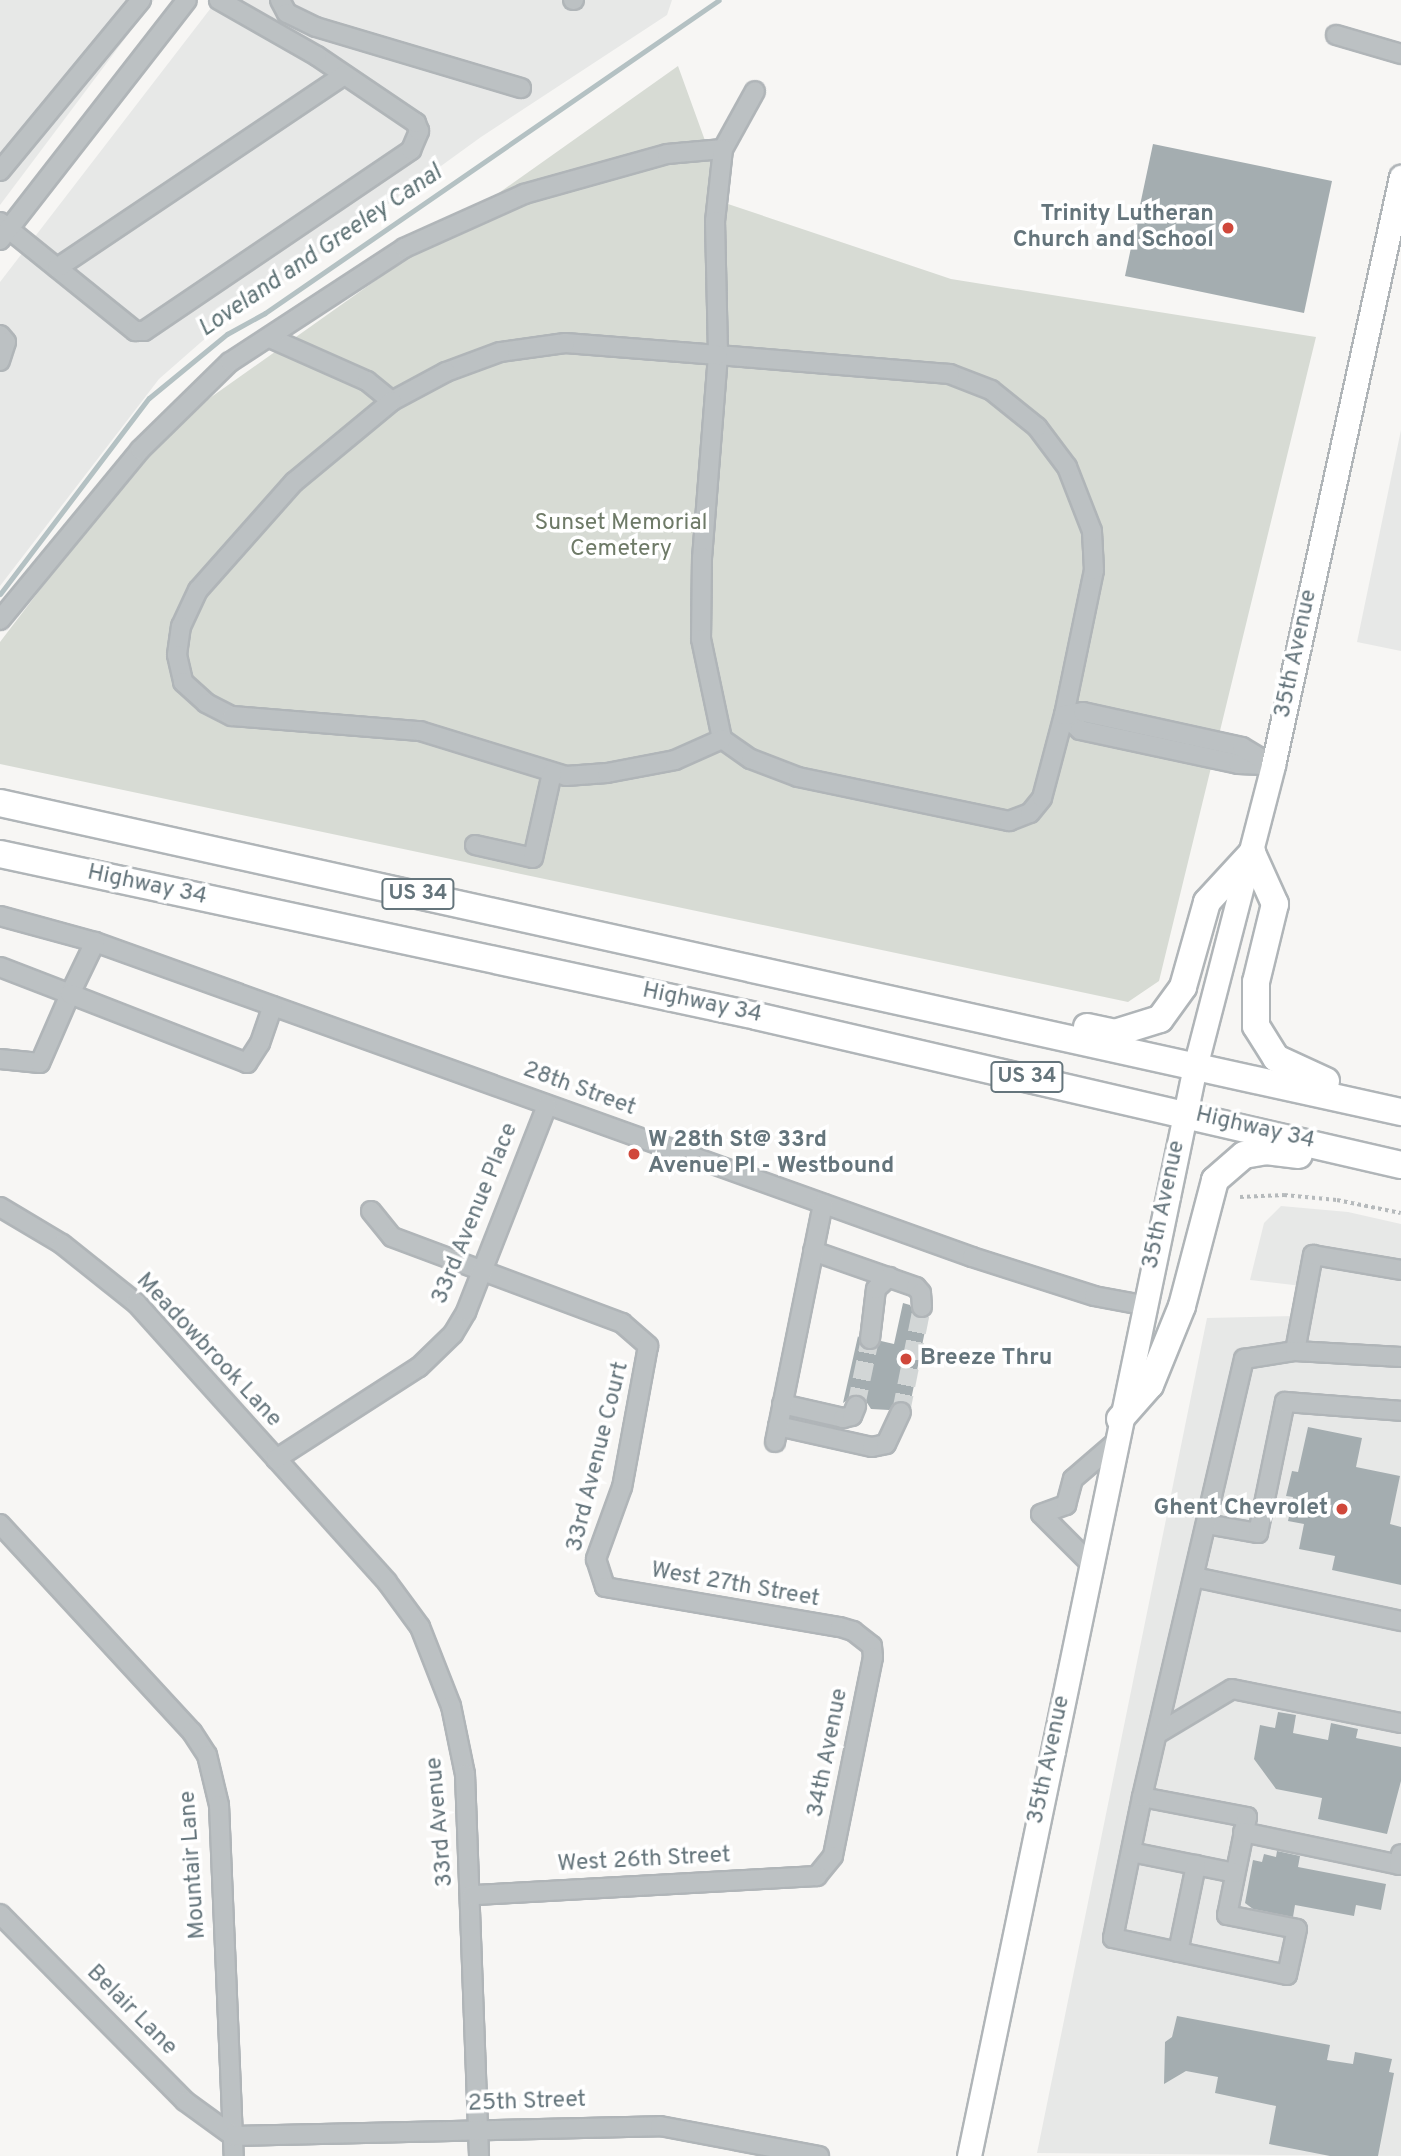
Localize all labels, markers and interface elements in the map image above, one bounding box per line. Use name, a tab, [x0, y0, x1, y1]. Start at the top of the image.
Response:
water label: Loveland and Greeley Canal	[194, 160, 448, 344]
place label: Trinity Lutheran Church and School	[1013, 201, 1214, 255]
marker: Trinity Lutheran Church and School	[1220, 220, 1236, 236]
park label: Sunset Memorial Cemetery	[534, 510, 708, 564]
street label: 35th Avenue	[1270, 587, 1324, 721]
street label: Highway 34	[85, 860, 209, 912]
road number: US 34	[381, 876, 455, 912]
street label: Highway 34	[640, 978, 764, 1030]
street label: 28th Street	[519, 1057, 639, 1123]
road number: US 34	[990, 1060, 1064, 1094]
street label: Highway 34	[1193, 1102, 1317, 1156]
street label: 33rd Avenue Place	[427, 1119, 525, 1309]
place label: W 28th St@ 33rd Avenue Pl - Westbound	[648, 1127, 894, 1181]
street label: 35th Avenue	[1138, 1138, 1192, 1272]
marker: W 28th St@ 33rd Avenue Pl - Westbound	[626, 1146, 642, 1162]
street label: Meadowbrook Lane	[129, 1268, 287, 1434]
place label: Breeze Thru	[920, 1345, 1052, 1373]
marker: Breeze Thru	[898, 1351, 914, 1367]
street label: 33rd Avenue Court	[562, 1359, 636, 1555]
place label: Ghent Chevrolet	[1154, 1495, 1328, 1523]
marker: Ghent Chevrolet	[1334, 1501, 1350, 1517]
street label: West 27th Street	[649, 1558, 821, 1614]
street label: 34th Avenue	[803, 1686, 855, 1820]
street label: 35th Avenue	[1023, 1693, 1077, 1827]
street label: 33rd Avenue	[422, 1755, 460, 1889]
street label: Mountair Lane	[175, 1790, 213, 1940]
street label: West 26th Street	[557, 1843, 731, 1879]
street label: Belair Lane	[80, 1960, 182, 2062]
street label: 25th Street	[467, 2087, 587, 2119]

